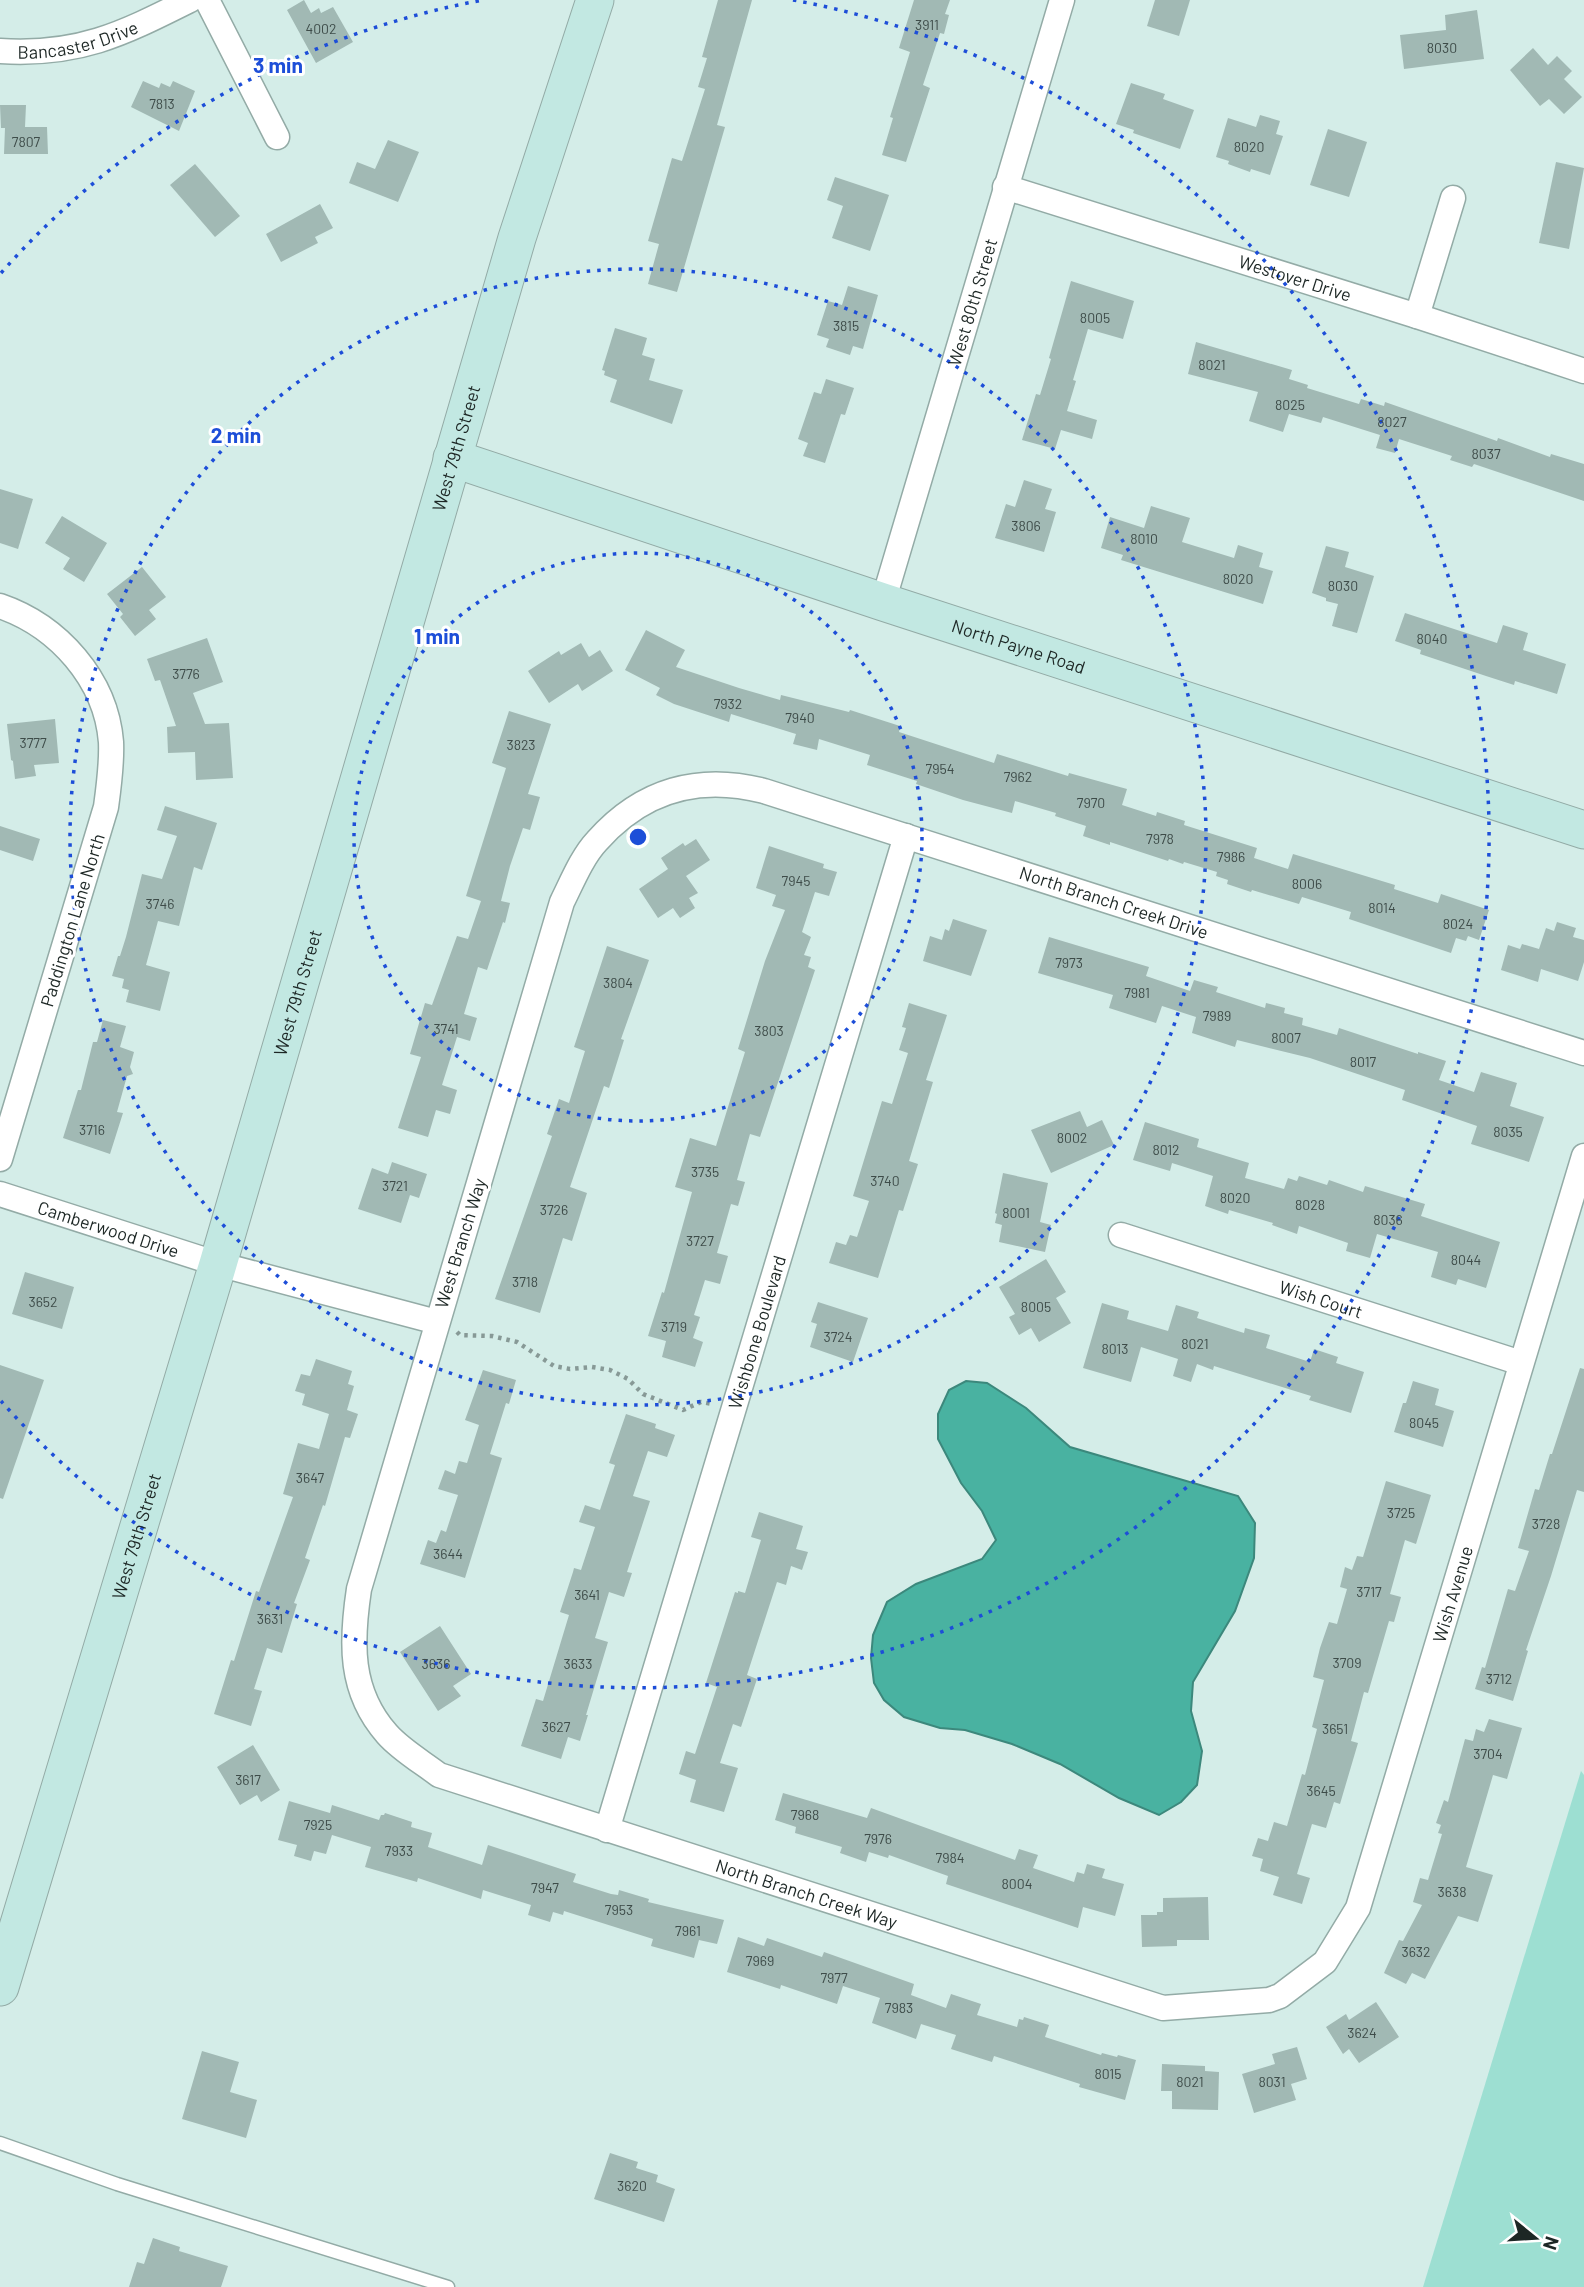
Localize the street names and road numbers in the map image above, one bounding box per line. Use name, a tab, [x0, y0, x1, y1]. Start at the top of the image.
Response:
street label: Bancaster Drive	[17, 16, 141, 63]
street label: West 80th Street	[943, 236, 1002, 368]
street label: Westover Drive	[1236, 250, 1354, 306]
street label: West 79th Street	[427, 383, 485, 514]
street label: North Payne Road	[949, 614, 1088, 678]
street label: Paddington Lane North	[35, 831, 109, 1009]
street label: North Branch Creek Drive	[1017, 861, 1211, 943]
street label: West 79th Street	[268, 927, 326, 1058]
street label: West Branch Way	[430, 1175, 490, 1311]
street label: Camberwood Drive	[35, 1196, 182, 1262]
street label: Wishbone Boulevard	[723, 1253, 790, 1411]
street label: Wish Court	[1277, 1275, 1365, 1323]
street label: West 79th Street	[107, 1471, 165, 1602]
street label: Wish Avenue	[1427, 1543, 1477, 1645]
street label: North Branch Creek Way	[713, 1854, 900, 1933]

